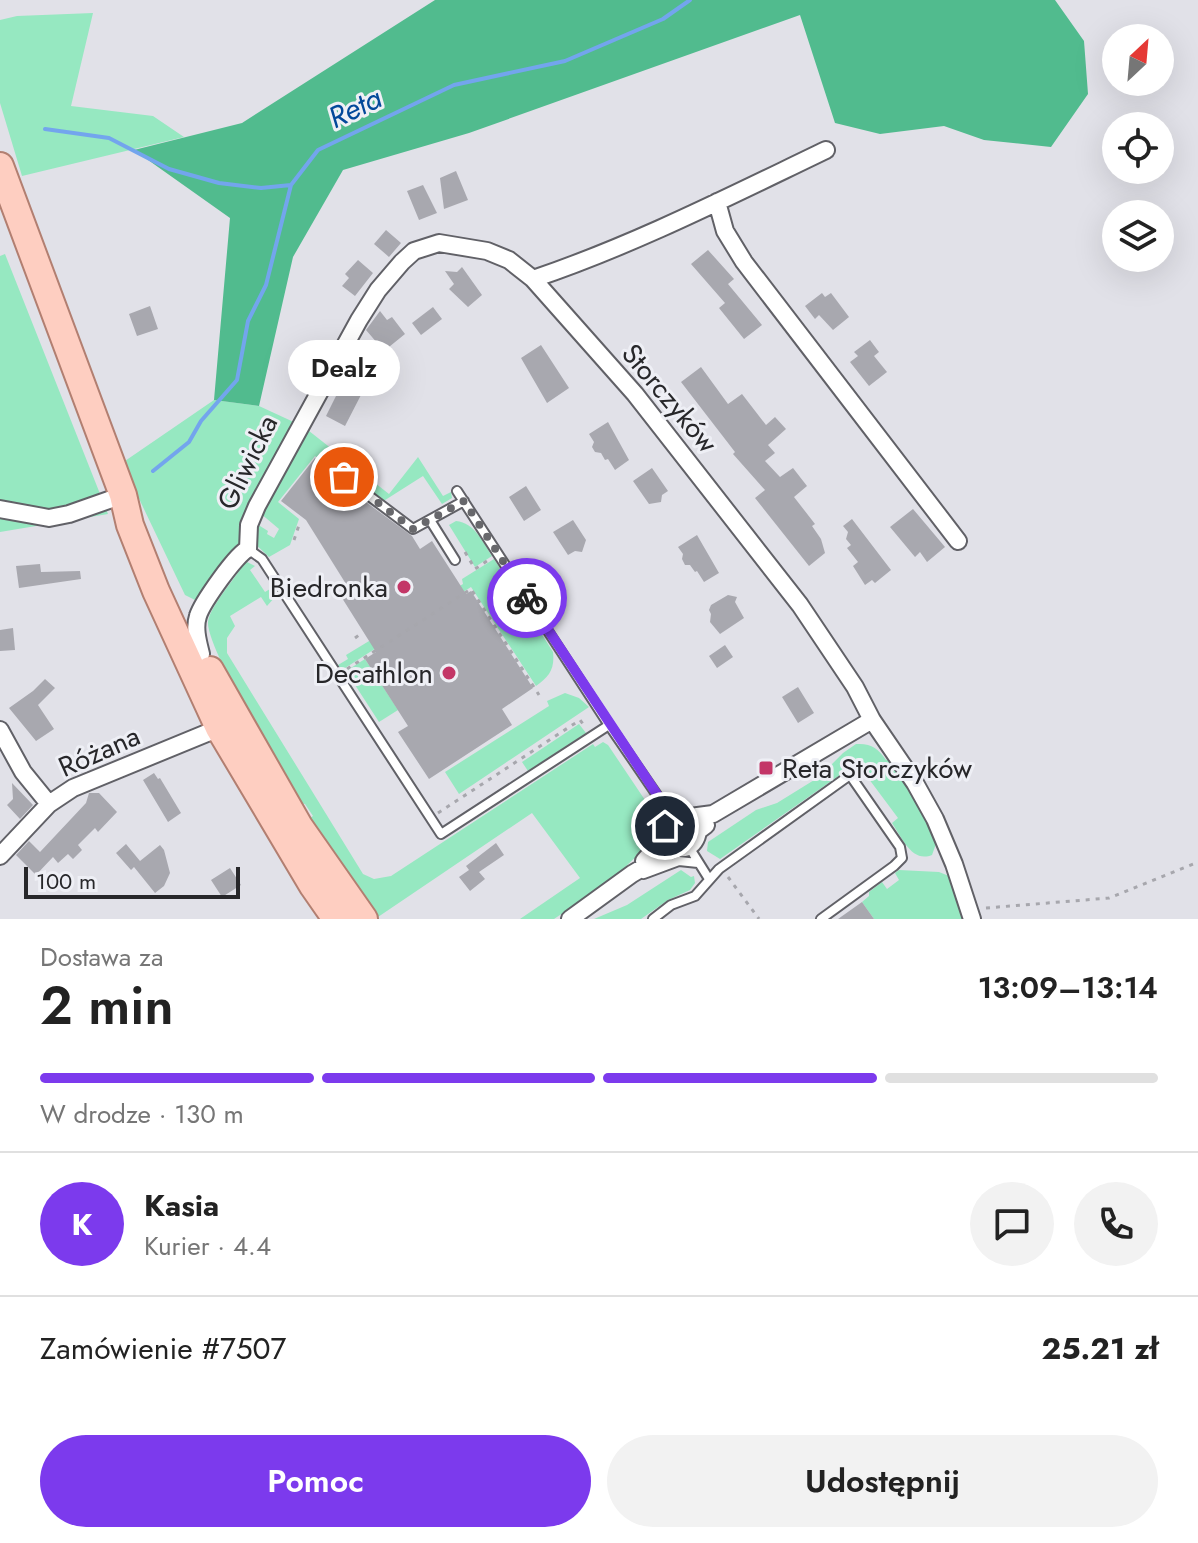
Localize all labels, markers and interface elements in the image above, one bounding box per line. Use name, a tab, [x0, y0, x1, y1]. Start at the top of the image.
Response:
north arrow	[1102, 24, 1174, 96]
map controls	[1102, 24, 1174, 272]
water label: Reta	[321, 76, 389, 139]
button: locate	[1102, 112, 1174, 184]
button: layers	[1102, 200, 1174, 272]
street label: Storczyków	[612, 335, 728, 462]
callout: Dealz	[288, 341, 400, 397]
text: Dealz	[311, 349, 377, 387]
street label: Gliwicka	[207, 408, 288, 517]
pin	[310, 443, 378, 511]
icon: bag	[322, 455, 366, 499]
courier	[487, 558, 567, 638]
place label: Biedronka	[270, 567, 388, 608]
icon: bike	[505, 576, 549, 620]
marker: Biedronka	[395, 578, 413, 596]
place label: Decathlon	[315, 653, 433, 694]
marker: Decathlon	[440, 664, 458, 682]
street label: Różana	[52, 715, 147, 788]
place label: Reta Storczyków	[782, 748, 972, 789]
marker: Reta Storczyków	[757, 759, 775, 777]
pin	[631, 792, 699, 860]
icon: home	[643, 804, 687, 848]
scale bar	[24, 863, 240, 899]
text: 100 m	[36, 865, 96, 897]
text: Dostawa za	[40, 938, 163, 976]
text: 13:09–13:14	[978, 966, 1158, 1009]
text: 2 min	[40, 968, 173, 1044]
text: W drodze · 130 m	[40, 1095, 244, 1133]
button: chat	[970, 1182, 1054, 1266]
button: phone	[1074, 1182, 1158, 1266]
text: Kasia	[144, 1184, 219, 1227]
text: K	[72, 1203, 92, 1246]
text: Kurier · 4.4	[144, 1227, 271, 1265]
text: Zamówienie #7507	[40, 1327, 286, 1370]
text: 25.21 zł	[1042, 1327, 1158, 1370]
button: Pomoc	[40, 1435, 591, 1527]
button: Udostępnij	[607, 1435, 1158, 1527]

